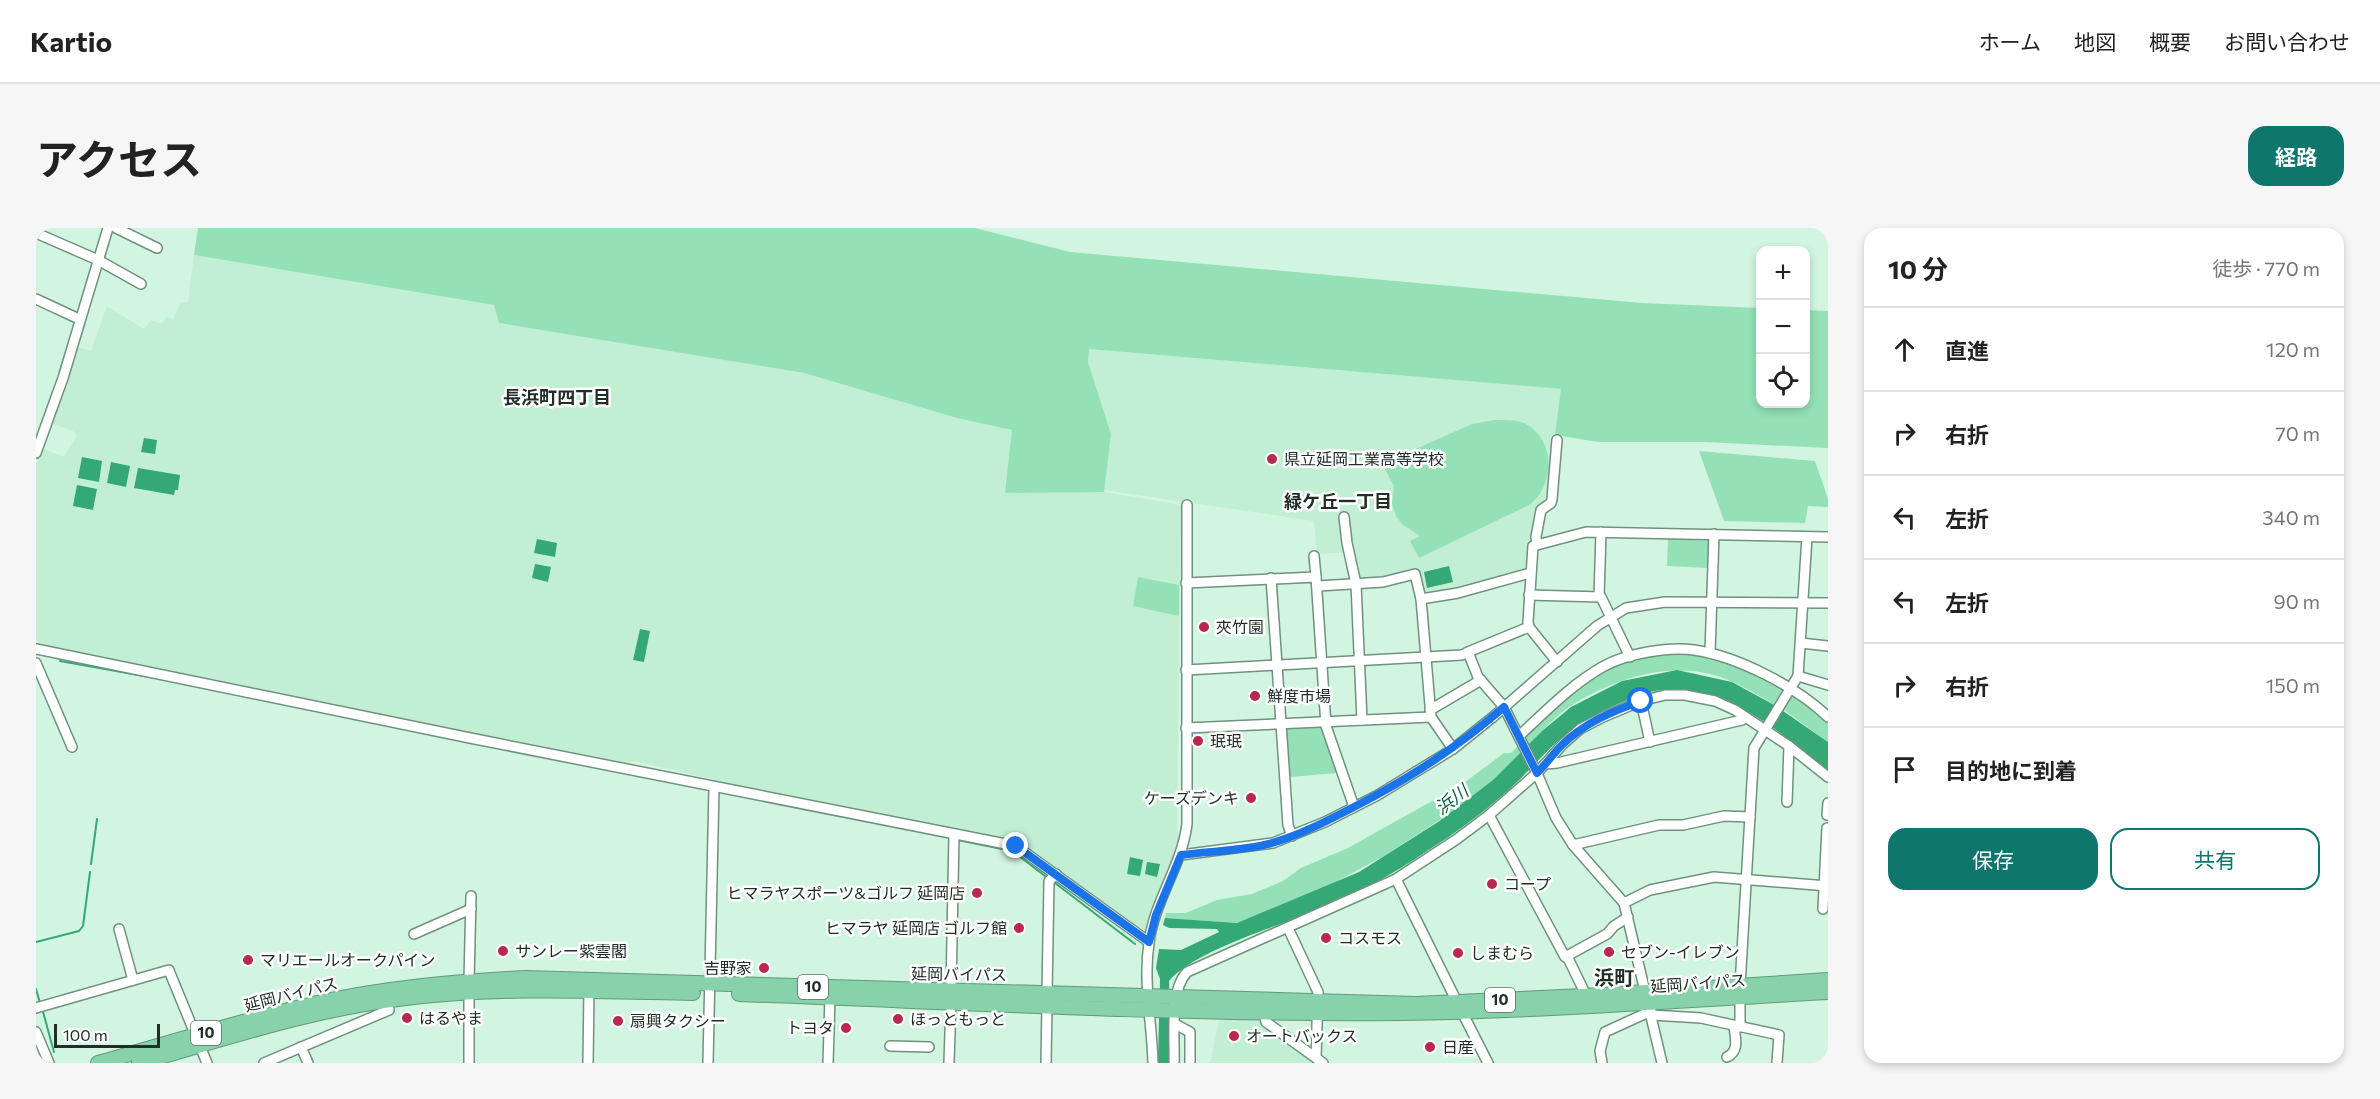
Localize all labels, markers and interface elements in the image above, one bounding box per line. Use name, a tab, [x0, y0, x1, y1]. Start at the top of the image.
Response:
text: Kartio	[30, 24, 112, 58]
text: ホーム	[1979, 29, 2041, 54]
text: 地図	[2074, 29, 2116, 54]
text: 概要	[2149, 29, 2191, 54]
text: お問い合わせ	[2224, 29, 2350, 54]
button: 経路	[2248, 126, 2344, 186]
text: アクセス	[36, 132, 202, 184]
map controls	[1756, 246, 1810, 408]
button: +	[1756, 246, 1810, 300]
text: 10 分	[1888, 253, 1948, 284]
text: 徒歩 · 770 m	[2212, 256, 2320, 280]
button: −	[1756, 300, 1810, 354]
icon: ahead	[1888, 333, 1921, 366]
text: 直進	[1945, 337, 1989, 364]
text: 120 m	[2266, 337, 2320, 361]
button: locate	[1756, 354, 1810, 408]
district label: 長浜町四丁目	[503, 386, 611, 408]
icon: right	[1888, 417, 1921, 450]
text: 右折	[1945, 421, 1989, 448]
text: 70 m	[2275, 421, 2320, 445]
place label: 県立延岡工業高等学校	[1284, 449, 1444, 468]
marker: 県立延岡工業高等学校	[1265, 452, 1279, 466]
district label: 緑ケ丘一丁目	[1284, 490, 1392, 512]
icon: left	[1888, 501, 1921, 534]
text: 左折	[1945, 505, 1989, 532]
text: 340 m	[2262, 505, 2320, 529]
icon: left	[1888, 585, 1921, 618]
text: 左折	[1945, 589, 1989, 616]
text: 90 m	[2274, 589, 2320, 613]
place label: 夾竹園	[1216, 617, 1264, 636]
marker: 夾竹園	[1197, 620, 1211, 634]
icon: right	[1888, 669, 1921, 702]
text: 右折	[1945, 673, 1989, 700]
text: 150 m	[2266, 673, 2320, 697]
place label: 鮮度市場	[1267, 686, 1331, 705]
route start	[1627, 687, 1653, 713]
marker: 鮮度市場	[1248, 689, 1262, 703]
place label: 珉珉	[1210, 731, 1242, 750]
marker: 珉珉	[1191, 734, 1205, 748]
icon: arrive	[1888, 753, 1921, 786]
text: 目的地に到着	[1945, 757, 2077, 784]
water label: 浜川	[1430, 778, 1474, 819]
place label: ケーズデンキ	[1144, 788, 1239, 807]
marker: ケーズデンキ	[1244, 791, 1258, 805]
button: 保存	[1888, 828, 2098, 890]
button: 共有	[2110, 828, 2320, 890]
route end	[1002, 832, 1028, 858]
place label: コープ	[1504, 874, 1551, 893]
marker: コープ	[1485, 877, 1499, 891]
place label: ヒマラヤスポーツ&ゴルフ 延岡店	[727, 883, 965, 902]
marker: ヒマラヤスポーツ&ゴルフ 延岡店	[970, 886, 984, 900]
place label: ヒマラヤ 延岡店 ゴルフ館	[825, 918, 1007, 937]
marker: ヒマラヤ 延岡店 ゴルフ館	[1012, 921, 1026, 935]
place label: コスモス	[1338, 928, 1402, 947]
marker: コスモス	[1319, 931, 1333, 945]
place label: サンレー紫雲閣	[515, 941, 627, 960]
place label: セブン-イレブン	[1621, 942, 1740, 961]
place label: しまむら	[1470, 943, 1534, 962]
marker: サンレー紫雲閣	[496, 944, 510, 958]
marker: セブン-イレブン	[1602, 945, 1616, 959]
marker: しまむら	[1451, 946, 1465, 960]
place label: マリエールオークパイン	[260, 950, 435, 969]
marker: マリエールオークパイン	[241, 953, 255, 967]
place label: 吉野家	[704, 958, 752, 977]
marker: 吉野家	[757, 961, 771, 975]
street label: 延岡バイパス	[911, 963, 1007, 984]
district label: 浜町	[1594, 965, 1634, 989]
street label: 延岡バイパス	[1650, 970, 1746, 995]
street label: 延岡バイパス	[242, 973, 340, 1014]
road number: 10	[798, 975, 828, 999]
road number: 10	[1485, 988, 1515, 1012]
place label: はるやま	[419, 1008, 483, 1027]
place label: ほっともっと	[910, 1009, 1006, 1028]
marker: はるやま	[400, 1011, 414, 1025]
place label: 扇興タクシー	[630, 1011, 726, 1030]
marker: ほっともっと	[891, 1012, 905, 1026]
marker: 扇興タクシー	[611, 1014, 625, 1028]
place label: トヨタ	[786, 1018, 834, 1037]
scale bar	[54, 1021, 160, 1048]
road number: 10	[191, 1021, 221, 1045]
marker: トヨタ	[839, 1021, 853, 1035]
text: 100 m	[63, 1025, 108, 1044]
place label: オートバックス	[1246, 1026, 1358, 1045]
marker: オートバックス	[1227, 1029, 1241, 1043]
place label: 日産	[1442, 1037, 1474, 1056]
marker: 日産	[1423, 1040, 1437, 1054]

